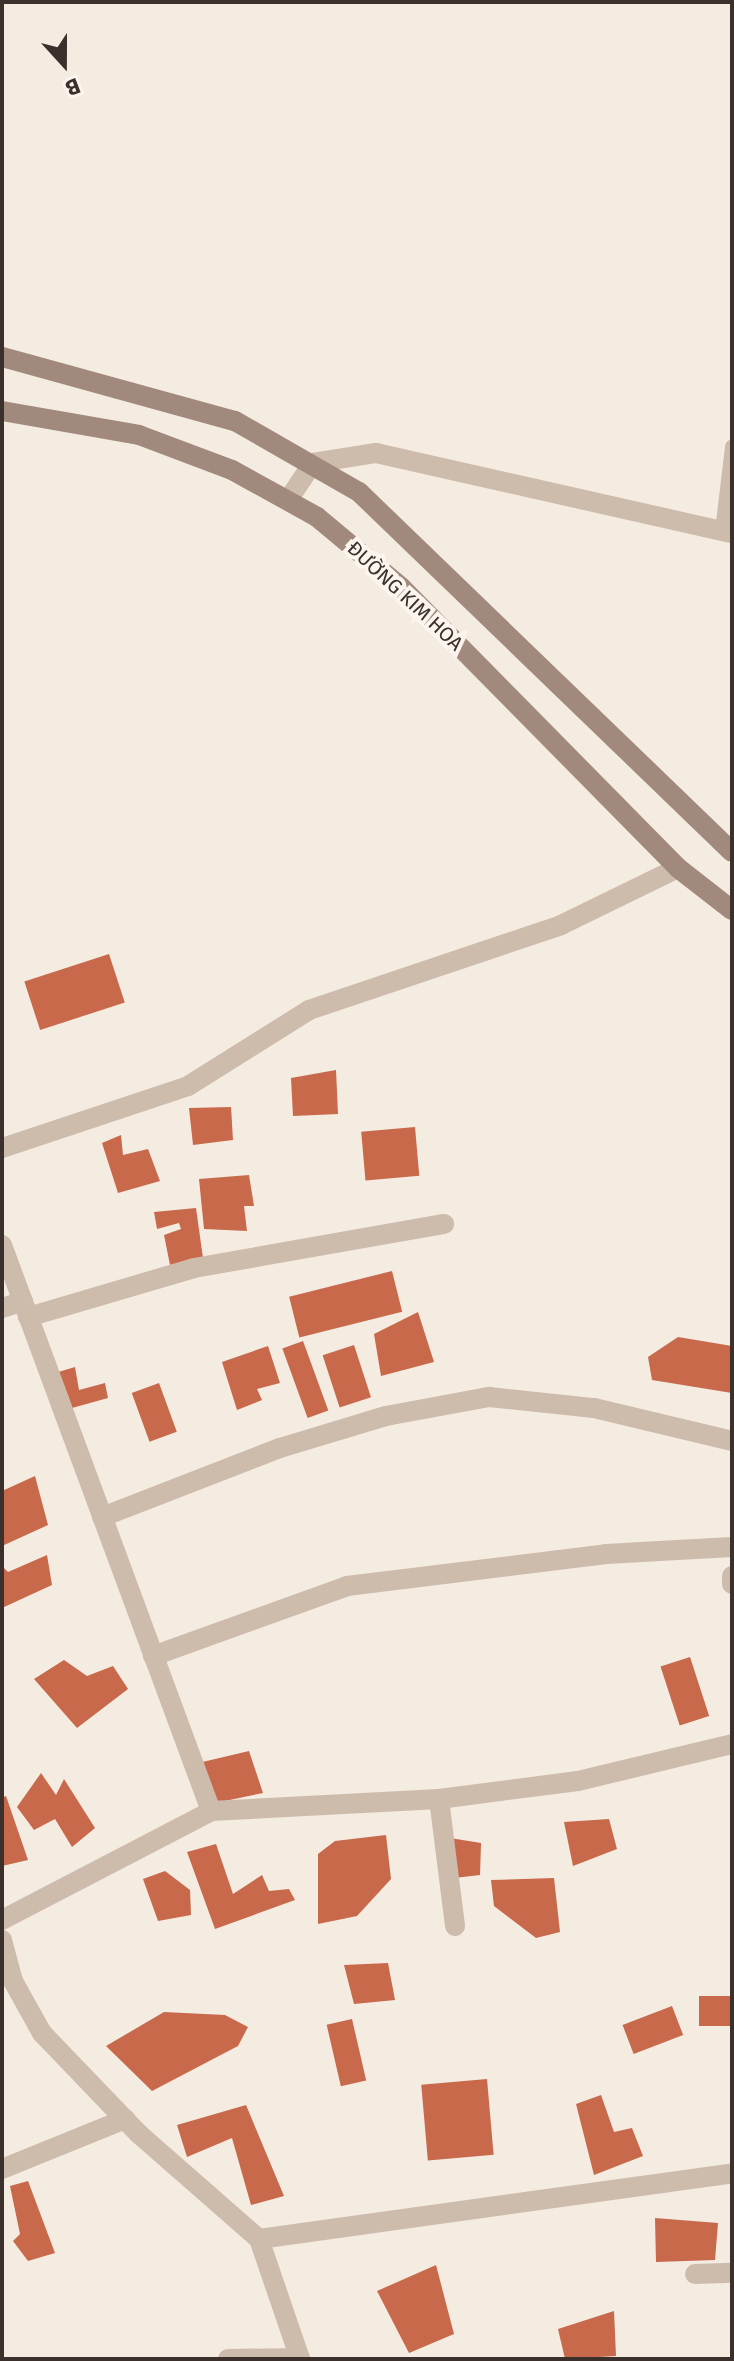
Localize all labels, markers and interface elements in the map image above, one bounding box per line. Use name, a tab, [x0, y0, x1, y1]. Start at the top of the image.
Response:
north arrow	[24, 24, 104, 104]
text: B	[62, 72, 84, 102]
street label: ĐƯỜNG KIM HOA	[342, 536, 468, 656]

